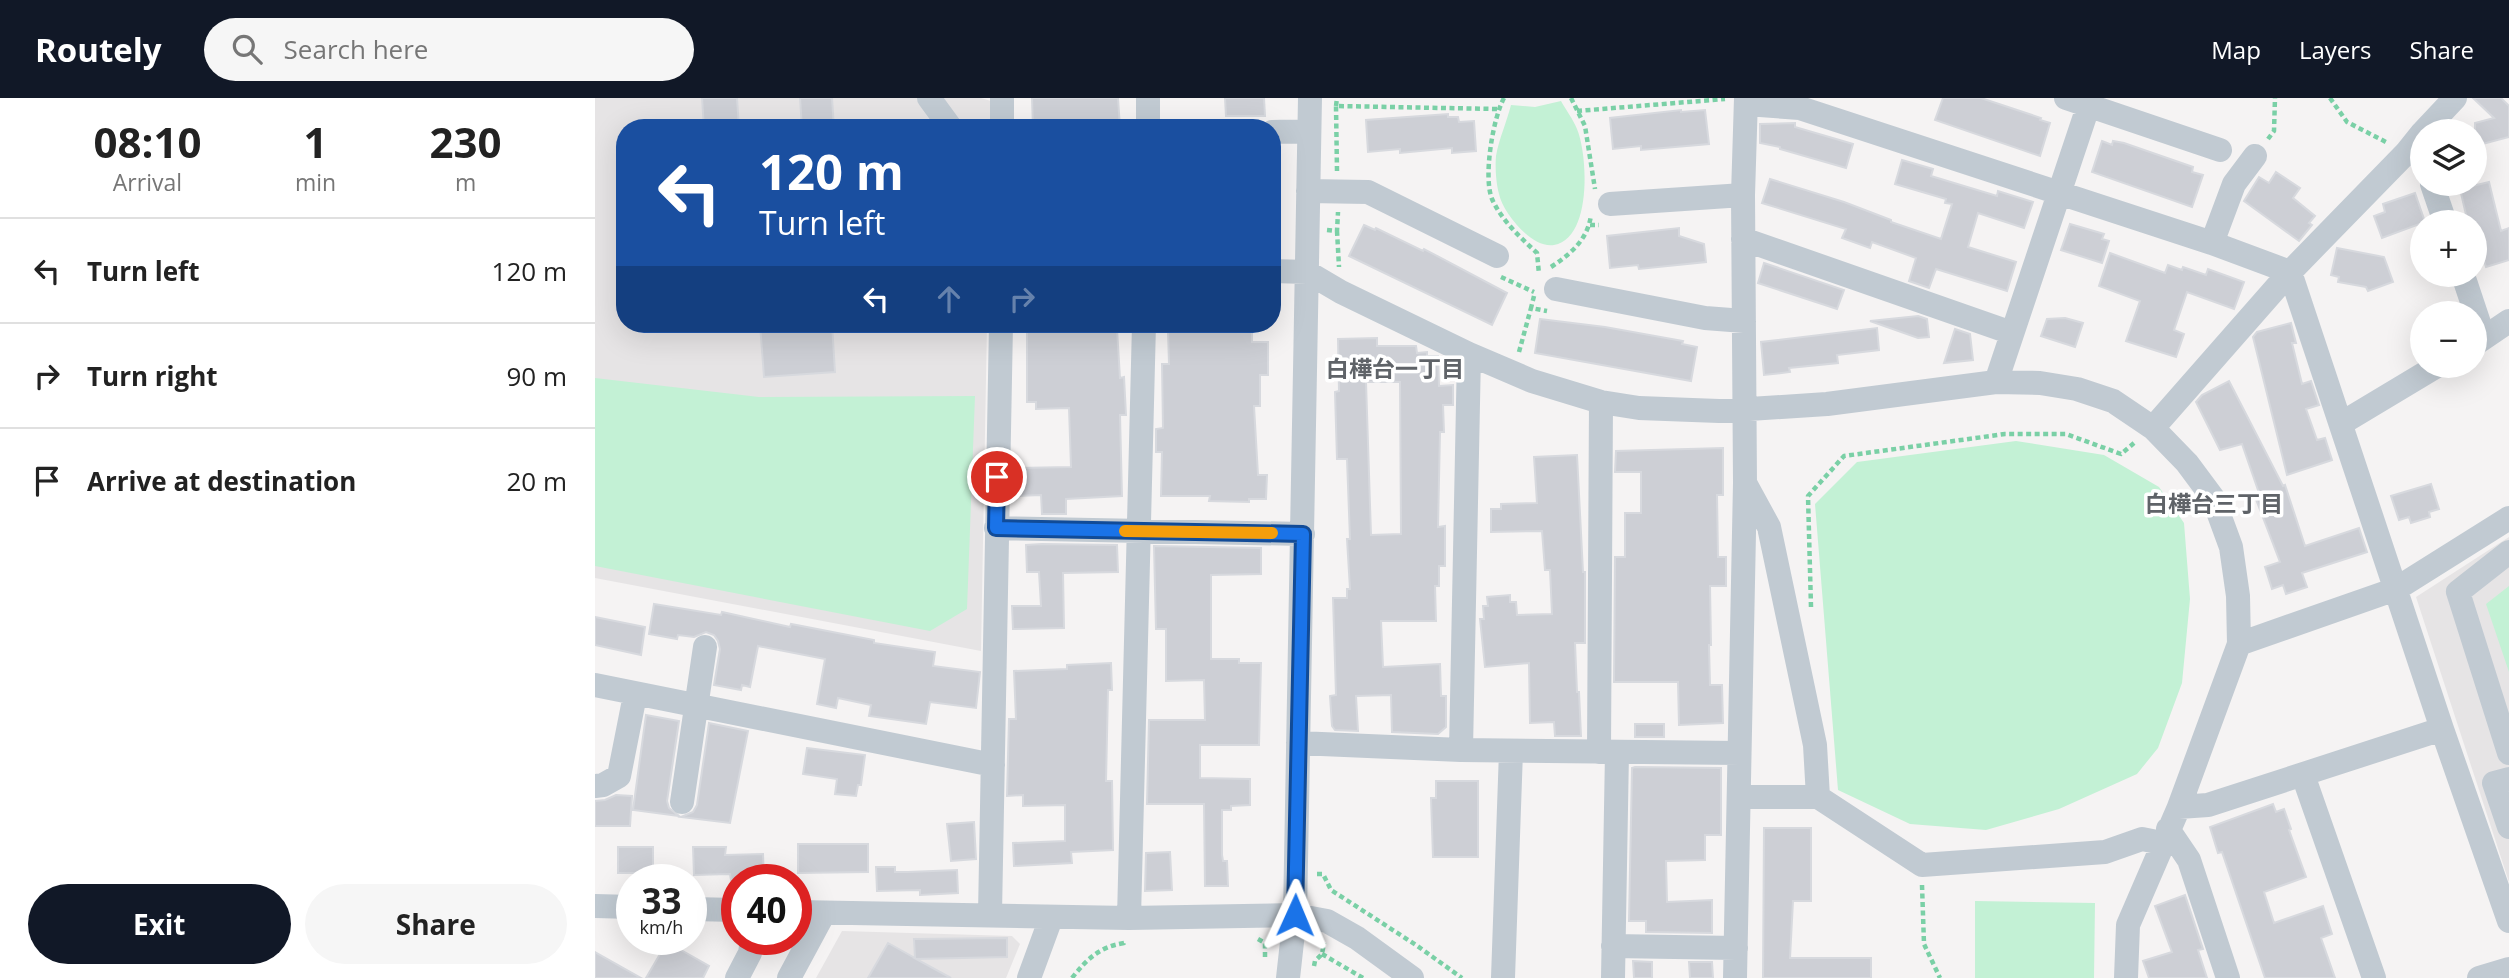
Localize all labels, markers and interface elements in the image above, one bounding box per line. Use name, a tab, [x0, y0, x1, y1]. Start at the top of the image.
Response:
search box	[204, 18, 694, 81]
text: Routely	[35, 27, 162, 72]
icon: search	[228, 30, 266, 68]
text: Search here	[284, 31, 428, 67]
text: Map	[2211, 33, 2261, 66]
text: Layers	[2299, 33, 2372, 66]
text: Share	[2410, 33, 2474, 66]
text: 08:10	[93, 113, 201, 170]
text: 1	[303, 113, 328, 170]
text: 230	[430, 113, 502, 170]
map controls	[2410, 119, 2487, 378]
button: layers	[2410, 119, 2487, 196]
text: 120 m	[759, 138, 904, 204]
icon: left	[644, 147, 735, 238]
text: Arrival	[113, 166, 182, 198]
text: min	[295, 166, 336, 198]
text: m	[455, 166, 476, 198]
text: Turn left	[759, 201, 885, 244]
button: +	[2410, 210, 2487, 287]
icon: left	[28, 252, 66, 290]
text: Turn left	[87, 253, 199, 289]
text: 120 m	[492, 253, 567, 289]
icon: left	[857, 280, 895, 318]
icon: ahead	[930, 280, 968, 318]
icon: right	[1003, 280, 1041, 318]
button: −	[2410, 301, 2487, 378]
district label: 白樺台一丁目	[1326, 352, 1464, 384]
icon: right	[28, 357, 66, 395]
text: Turn right	[87, 358, 218, 394]
text: 90 m	[506, 358, 567, 394]
pin	[967, 447, 1027, 507]
icon: arrive	[978, 458, 1016, 496]
icon: arrive	[28, 462, 66, 500]
text: Arrive at destination	[87, 463, 356, 499]
text: 20 m	[506, 463, 567, 499]
district label: 白樺台三丁目	[2145, 487, 2283, 519]
speed limit sign: 40	[721, 864, 812, 955]
text: 33	[641, 877, 682, 924]
position arrow	[1258, 878, 1332, 952]
button: Exit	[28, 884, 291, 964]
button: Share	[305, 884, 567, 964]
text: km/h	[640, 915, 683, 939]

